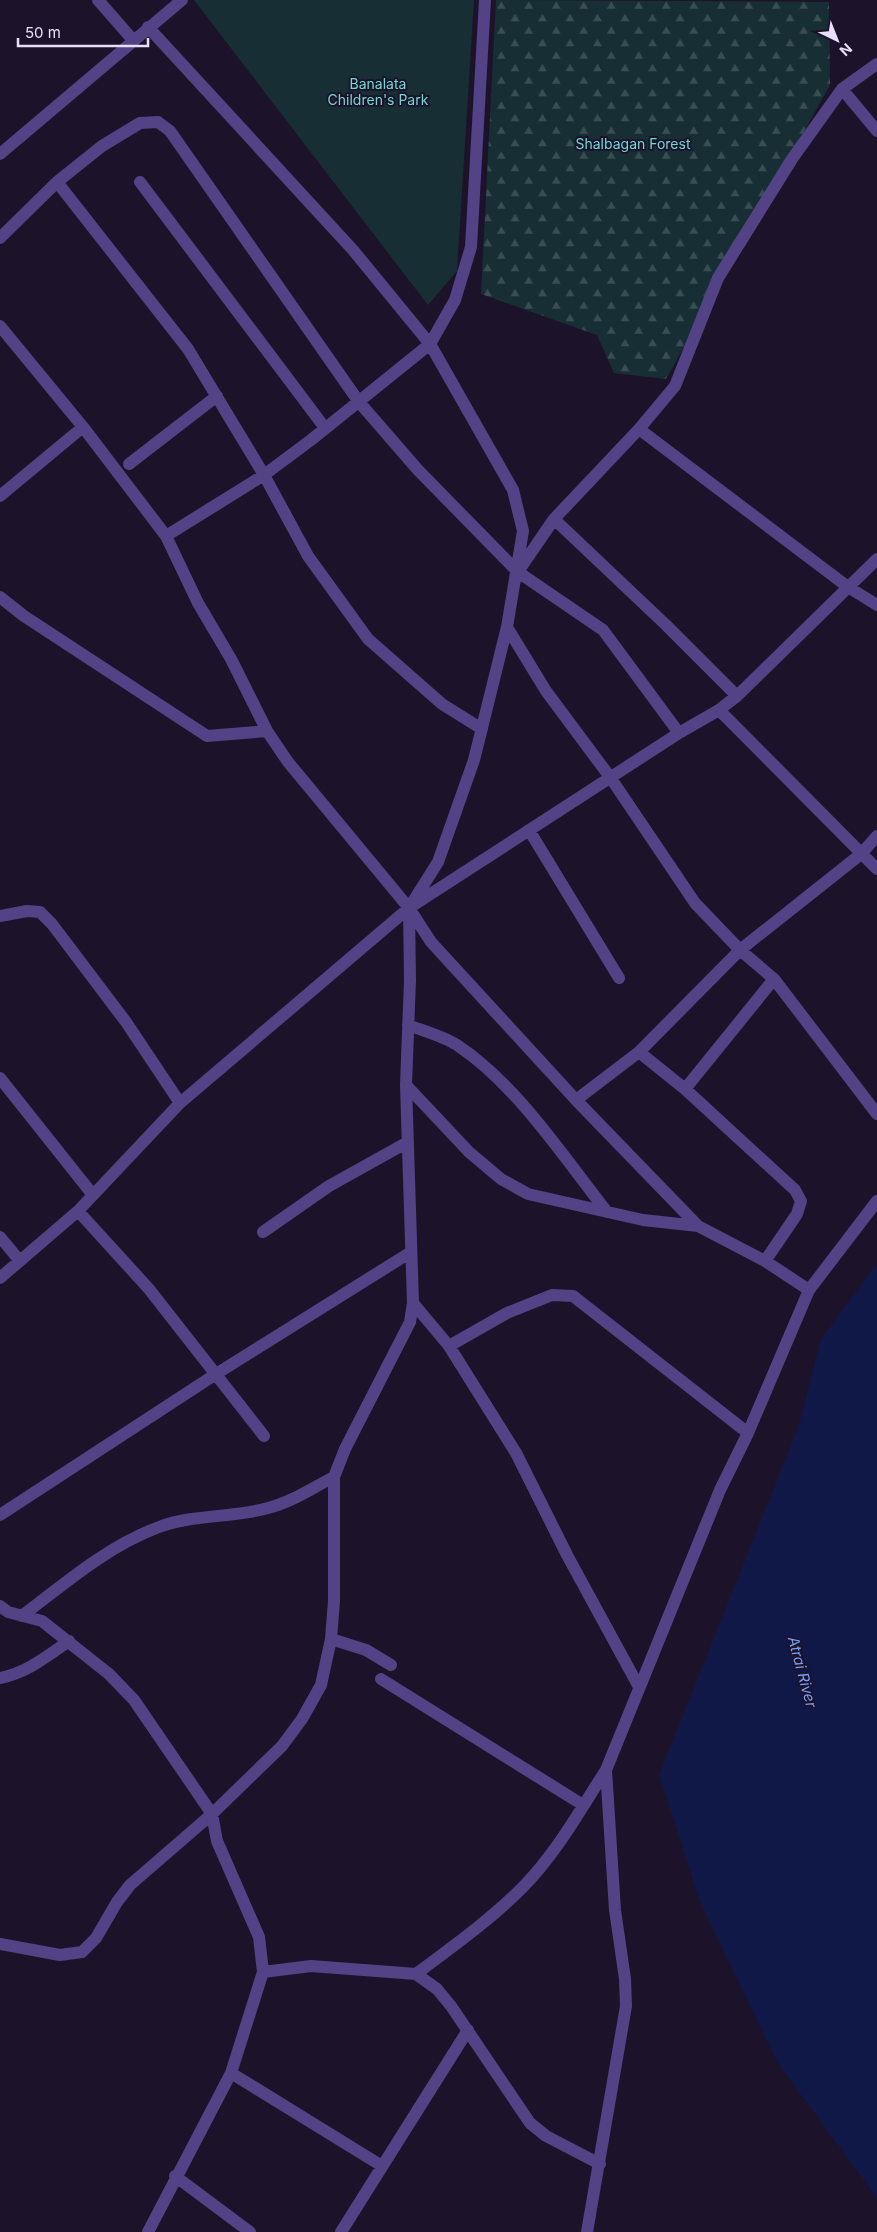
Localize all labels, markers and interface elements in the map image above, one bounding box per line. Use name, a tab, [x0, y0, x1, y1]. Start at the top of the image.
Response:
scale bar	[18, 15, 148, 47]
north arrow	[812, 15, 862, 65]
text: 50 m	[25, 23, 61, 42]
text: N	[837, 40, 856, 60]
park label: Banalata Children's Park	[328, 75, 429, 108]
park label: Shalbagan Forest	[575, 135, 691, 152]
water label: Atrai River	[784, 1633, 821, 1710]

